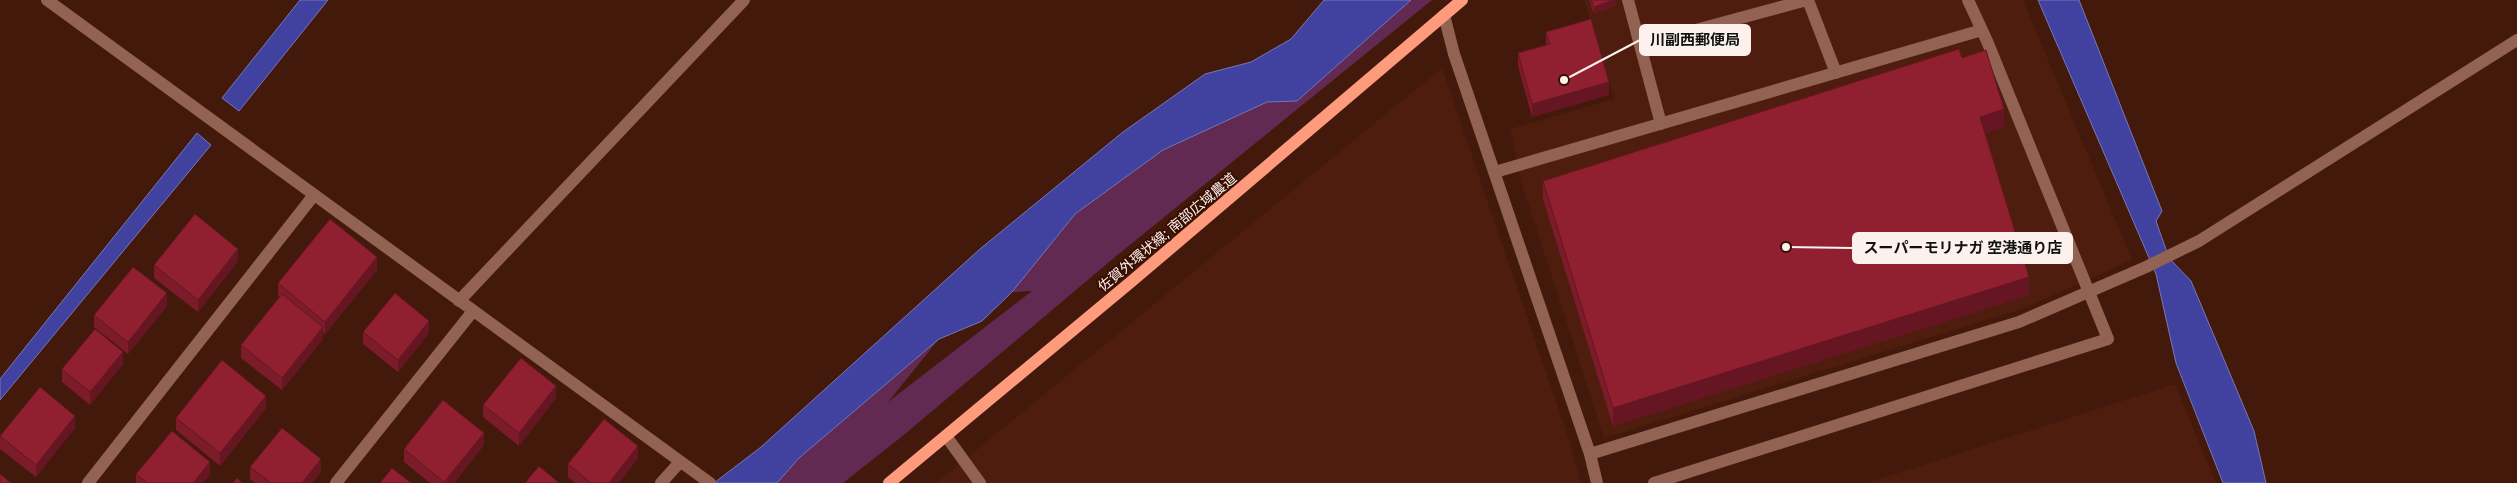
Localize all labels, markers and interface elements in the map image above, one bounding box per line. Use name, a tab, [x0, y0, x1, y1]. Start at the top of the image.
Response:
callout: 川副西郵便局	[1640, 25, 1750, 55]
text: 川副西郵便局	[1650, 29, 1740, 49]
street label: 佐賀外環状線; 南部広域農道	[1093, 168, 1240, 295]
callout: スーパーモリナガ 空港通り店	[1853, 233, 2072, 263]
text: スーパーモリナガ 空港通り店	[1864, 237, 2062, 257]

